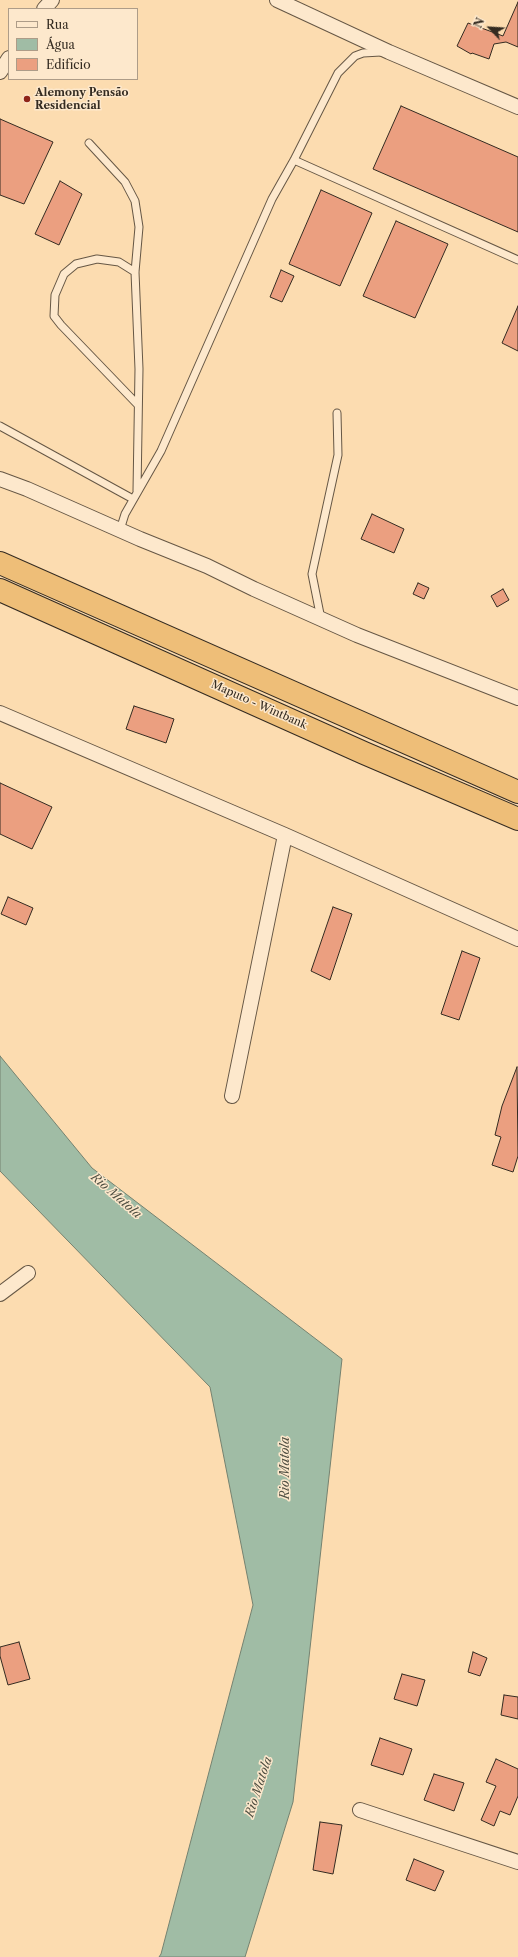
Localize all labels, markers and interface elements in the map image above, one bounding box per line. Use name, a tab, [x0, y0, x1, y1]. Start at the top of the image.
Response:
legend	[8, 8, 138, 80]
north arrow	[470, 8, 510, 48]
text: N	[471, 16, 487, 30]
text: Rua	[46, 17, 69, 32]
text: Água	[46, 37, 75, 52]
text: Edifício	[46, 57, 91, 72]
place label: Alemony Pensão Residencial	[35, 86, 129, 112]
marker: Alemony Pensão Residencial	[22, 94, 32, 104]
street label: Maputo - Wintbank	[209, 678, 309, 732]
water label: Rio Matola	[88, 1170, 144, 1222]
water label: Rio Matola	[279, 1437, 293, 1499]
water label: Rio Matola	[243, 1755, 275, 1819]

